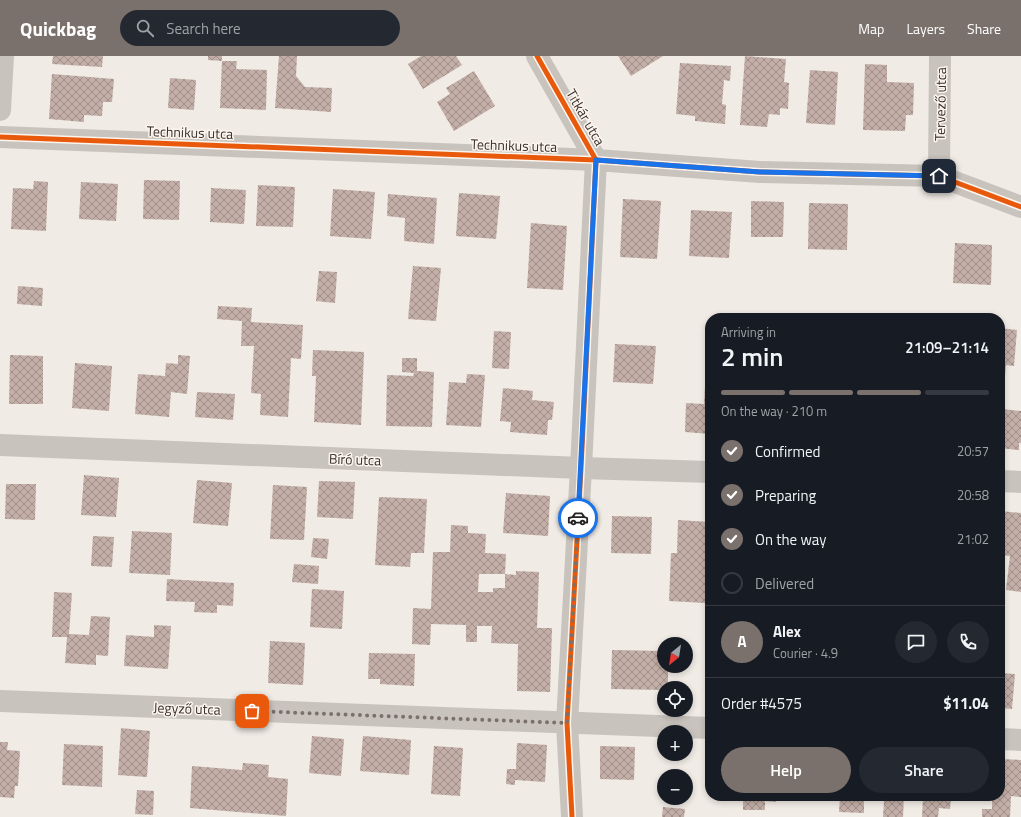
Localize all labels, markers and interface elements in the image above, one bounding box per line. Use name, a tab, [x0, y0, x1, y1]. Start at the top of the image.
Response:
search box	[120, 10, 400, 46]
text: Quickbag	[20, 14, 96, 43]
icon: search	[134, 17, 156, 39]
text: Search here	[166, 17, 241, 40]
text: Map	[858, 18, 884, 39]
text: Layers	[906, 18, 945, 39]
text: Share	[967, 18, 1001, 39]
street label: Tervező utca	[929, 67, 951, 141]
street label: Titkár utca	[561, 85, 611, 149]
street label: Technikus utca	[146, 120, 234, 144]
street label: Technikus utca	[470, 133, 558, 157]
pin	[922, 159, 956, 193]
icon: home	[928, 165, 950, 187]
text: Arriving in	[721, 322, 776, 342]
text: 21:09–21:14	[905, 336, 989, 359]
text: 2 min	[721, 337, 784, 376]
text: On the way · 210 m	[721, 401, 827, 421]
icon: check	[721, 440, 743, 462]
text: Confirmed	[755, 440, 820, 463]
text: 20:57	[957, 441, 989, 461]
street label: Bíró utca	[328, 448, 382, 470]
icon: check	[721, 484, 743, 506]
text: Preparing	[755, 484, 816, 507]
text: 20:58	[957, 485, 989, 505]
courier	[558, 498, 598, 538]
icon: car	[567, 507, 589, 529]
icon: check	[721, 528, 743, 550]
text: On the way	[755, 528, 827, 551]
text: 21:02	[957, 529, 989, 549]
text: Delivered	[755, 572, 814, 595]
text: Alex	[773, 620, 801, 643]
button: chat	[895, 621, 937, 663]
button: phone	[947, 621, 989, 663]
text: A	[737, 630, 747, 653]
north arrow	[657, 637, 693, 673]
map controls	[657, 637, 693, 805]
text: Courier · 4.9	[773, 643, 838, 663]
button: locate	[657, 681, 693, 717]
text: Order #4575	[721, 692, 802, 715]
text: $11.04	[943, 692, 989, 715]
pin	[235, 694, 269, 728]
street label: Jegyző utca	[153, 696, 221, 720]
icon: bag	[241, 700, 263, 722]
button: +	[657, 725, 693, 761]
button: Help	[721, 747, 851, 793]
button: Share	[859, 747, 989, 793]
button: −	[657, 769, 693, 805]

